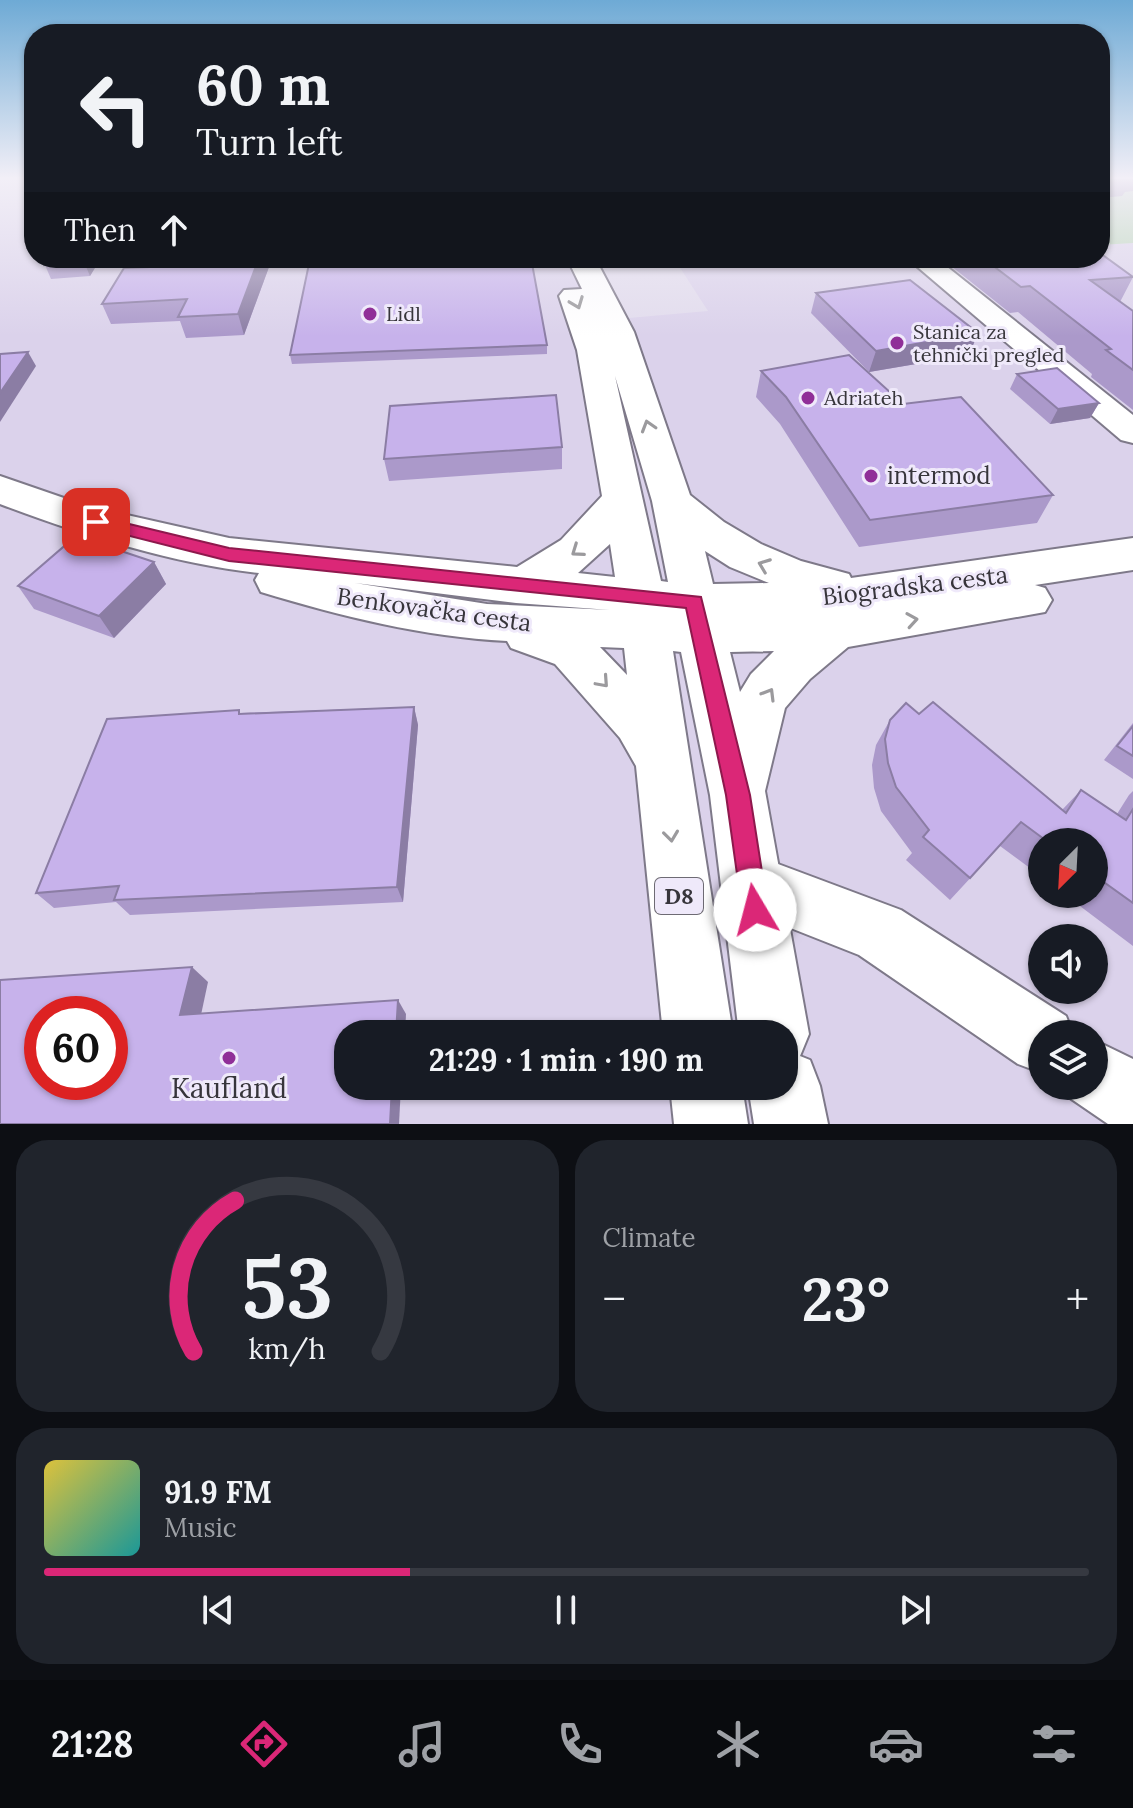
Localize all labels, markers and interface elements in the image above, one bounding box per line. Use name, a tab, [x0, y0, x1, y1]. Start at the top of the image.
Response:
text: 60 m	[196, 49, 330, 120]
icon: left	[64, 56, 168, 160]
text: Turn left	[196, 119, 343, 165]
icon: ahead	[152, 208, 196, 252]
text: Then	[64, 211, 136, 249]
one-way arrow	[567, 295, 584, 309]
place label: Lidl	[386, 301, 421, 326]
marker: Lidl	[361, 305, 379, 323]
place label: Stanica za tehnički pregled	[913, 319, 1065, 367]
marker: Stanica za tehnički pregled	[888, 334, 906, 352]
place label: Adriateh	[823, 385, 904, 410]
marker: Adriateh	[799, 389, 817, 407]
one-way arrow	[642, 420, 658, 434]
place label: intermod	[887, 460, 991, 491]
marker: intermod	[862, 467, 880, 485]
pin	[62, 488, 130, 556]
icon: arrive	[74, 500, 118, 544]
one-way arrow	[571, 541, 585, 556]
one-way arrow	[758, 558, 772, 575]
street label: Biogradska cesta	[820, 559, 1010, 612]
street label: Benkovačka cesta	[335, 581, 533, 639]
one-way arrow	[906, 612, 919, 629]
one-way arrow	[594, 673, 609, 687]
one-way arrow	[759, 689, 774, 703]
north arrow	[1028, 828, 1108, 908]
map controls	[1028, 828, 1108, 1100]
one-way arrow	[662, 829, 679, 843]
position arrow	[713, 868, 797, 952]
road number: D8	[655, 878, 703, 914]
button: sound	[1028, 924, 1108, 1004]
speed limit sign: 60	[24, 996, 128, 1100]
button: layers	[1028, 1020, 1108, 1100]
text: 21:29 · 1 min · 190 m	[429, 1041, 703, 1079]
marker: Kaufland	[220, 1049, 238, 1067]
place label: Kaufland	[171, 1070, 287, 1106]
text: Climate	[603, 1221, 696, 1254]
text: 53	[241, 1234, 333, 1341]
text: 23°	[802, 1261, 890, 1337]
text: −	[603, 1271, 626, 1327]
text: +	[1066, 1271, 1089, 1327]
text: km/h	[249, 1330, 326, 1367]
text: 91.9 FM	[164, 1473, 272, 1511]
text: Music	[164, 1511, 237, 1544]
icon: previous	[196, 1588, 240, 1632]
icon: pause	[544, 1588, 588, 1632]
icon: next	[893, 1588, 937, 1632]
icon: directions	[236, 1716, 292, 1772]
icon: music	[394, 1716, 450, 1772]
icon: phone	[552, 1716, 608, 1772]
icon: climate	[710, 1716, 766, 1772]
icon: car	[868, 1716, 924, 1772]
icon: filters	[1026, 1716, 1082, 1772]
text: 21:28	[51, 1721, 134, 1767]

